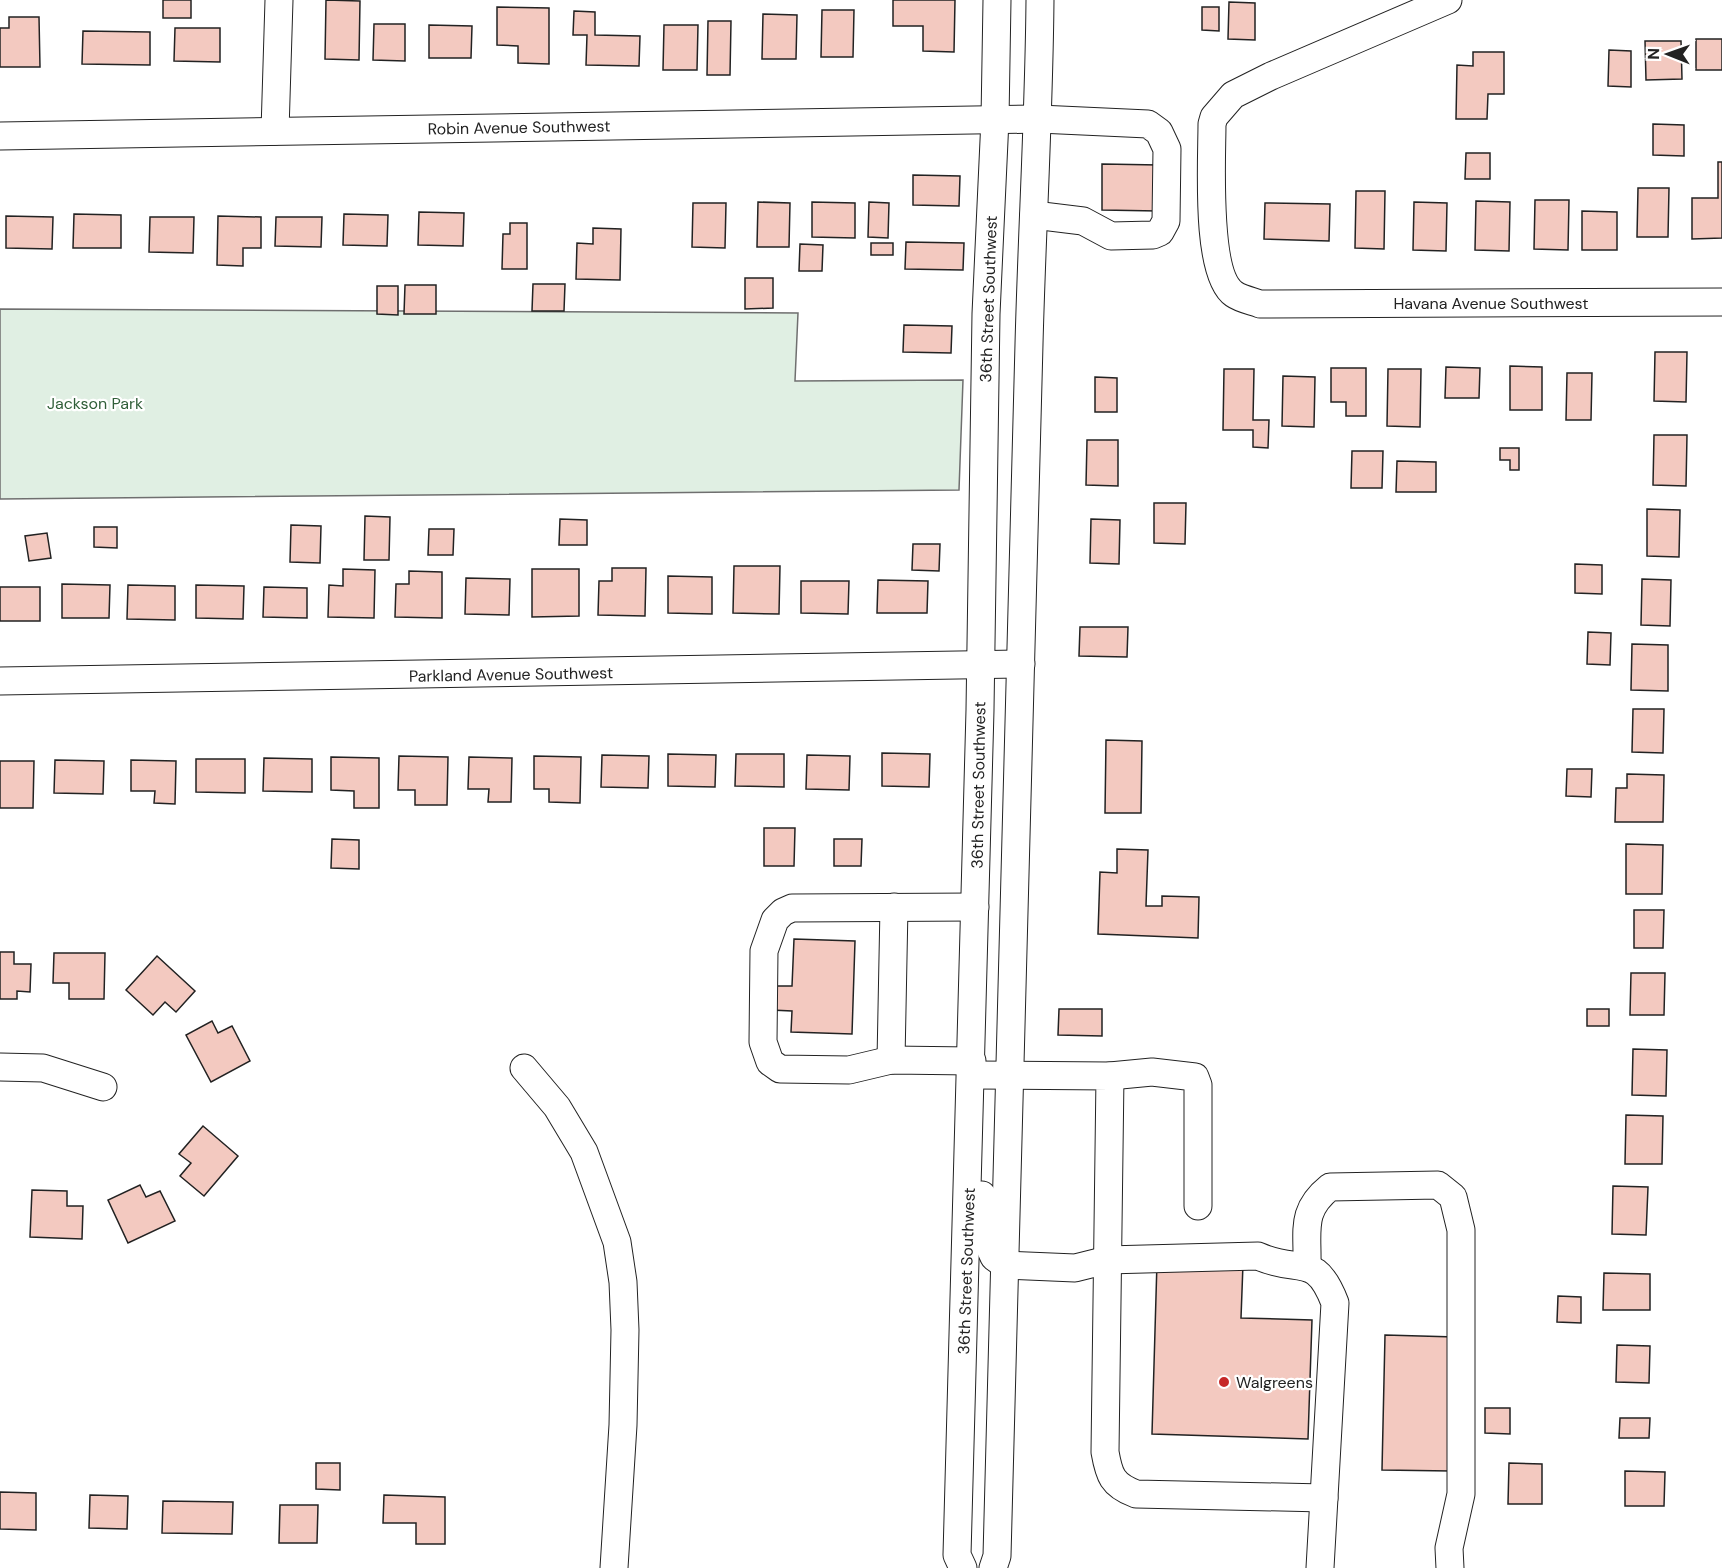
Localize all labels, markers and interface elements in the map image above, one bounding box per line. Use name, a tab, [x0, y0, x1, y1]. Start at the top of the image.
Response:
north arrow	[1638, 24, 1698, 84]
text: N	[1643, 48, 1664, 60]
street label: Robin Avenue Southwest	[427, 115, 611, 140]
street label: 36th Street Southwest	[975, 215, 1002, 383]
street label: Havana Avenue Southwest	[1393, 293, 1589, 314]
park label: Jackson Park	[47, 393, 143, 414]
street label: Parkland Avenue Southwest	[409, 662, 613, 687]
street label: 36th Street Southwest	[967, 701, 990, 869]
street label: 36th Street Southwest	[953, 1187, 980, 1355]
place label: Walgreens	[1236, 1372, 1313, 1393]
marker: Walgreens	[1217, 1375, 1231, 1389]

